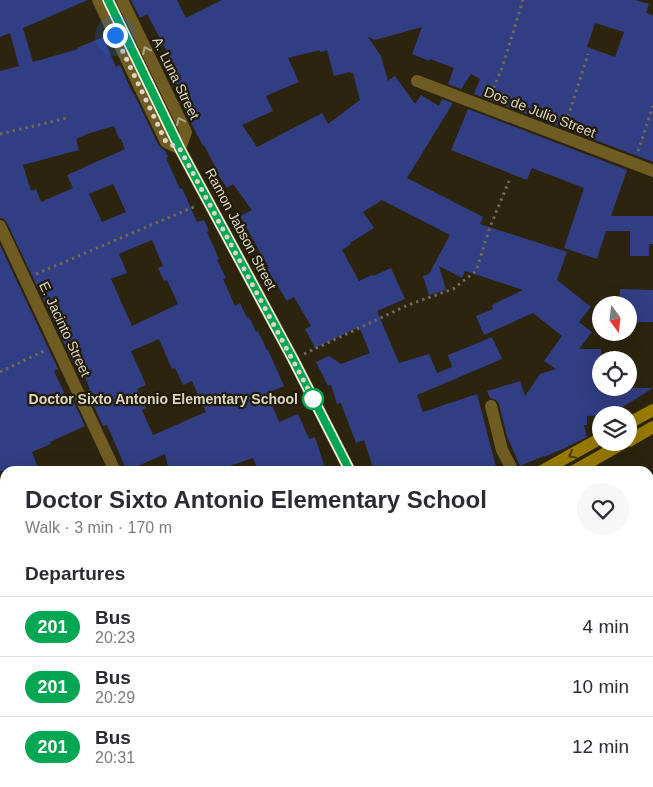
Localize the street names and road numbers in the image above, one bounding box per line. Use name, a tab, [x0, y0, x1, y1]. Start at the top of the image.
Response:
street label: A. Luna Street	[149, 34, 203, 122]
street label: Dos de Julio Street	[482, 83, 598, 141]
street label: Ramon Jabson Street	[202, 165, 280, 293]
street label: E. Jacinto Street	[36, 279, 94, 379]

